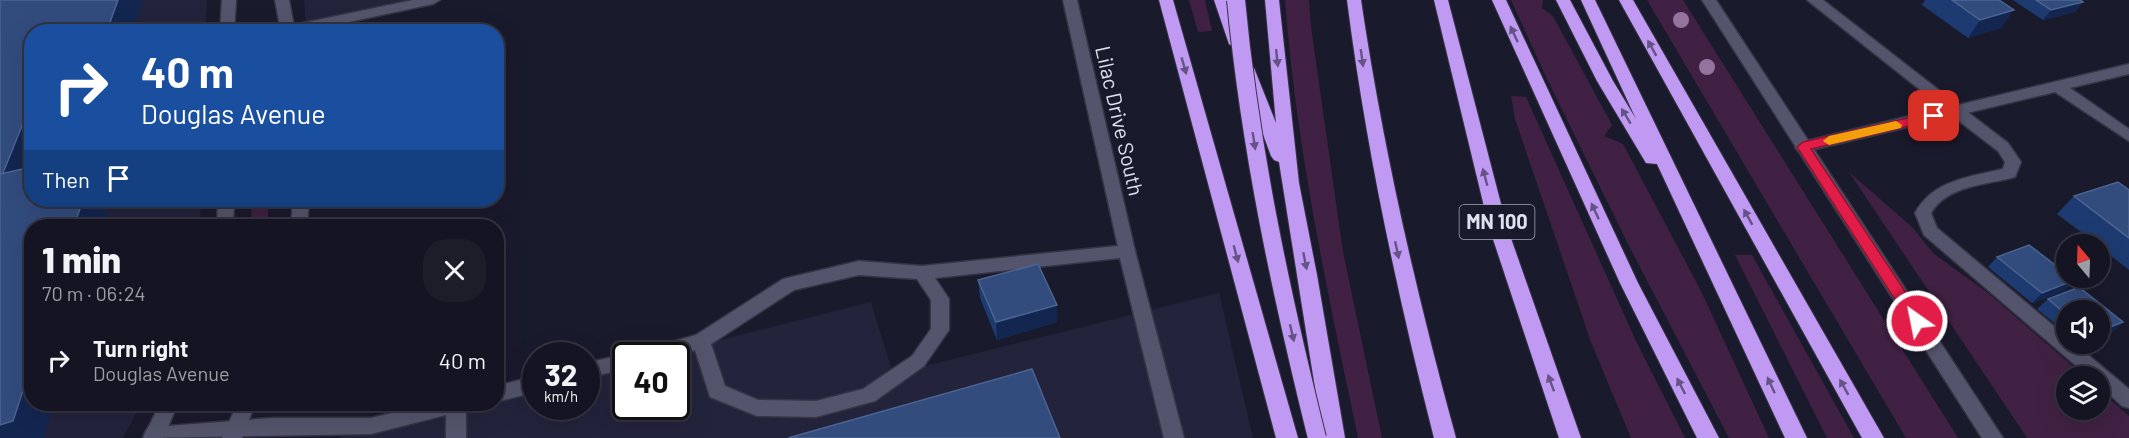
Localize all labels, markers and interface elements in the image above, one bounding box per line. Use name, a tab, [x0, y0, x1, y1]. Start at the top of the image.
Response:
one-way arrow	[1508, 25, 1518, 43]
one-way arrow	[1648, 39, 1658, 56]
street label: Lilac Drive South	[1091, 43, 1150, 198]
text: 40 m	[141, 46, 234, 96]
icon: right	[42, 48, 120, 126]
one-way arrow	[1272, 49, 1282, 68]
one-way arrow	[1357, 49, 1367, 68]
one-way arrow	[1180, 57, 1190, 75]
pin	[1908, 90, 1959, 141]
text: Douglas Avenue	[141, 97, 326, 129]
icon: arrive	[1917, 99, 1950, 132]
one-way arrow	[1620, 108, 1631, 124]
one-way arrow	[1250, 132, 1259, 151]
icon: arrive	[102, 162, 135, 195]
text: Then	[42, 166, 90, 192]
one-way arrow	[1480, 168, 1489, 186]
one-way arrow	[1590, 203, 1599, 220]
road number: MN 100	[1460, 205, 1534, 239]
one-way arrow	[1743, 208, 1753, 225]
north arrow	[2056, 234, 2110, 288]
map controls	[2056, 234, 2110, 420]
text: 1 min	[42, 237, 121, 280]
button: close	[423, 239, 486, 302]
one-way arrow	[1392, 241, 1402, 259]
one-way arrow	[1232, 245, 1242, 263]
one-way arrow	[1301, 252, 1310, 271]
text: 70 m · 06:24	[42, 281, 146, 305]
position arrow	[1885, 289, 1949, 353]
button: sound	[2056, 300, 2110, 354]
one-way arrow	[1287, 323, 1297, 342]
text: Turn right	[93, 335, 188, 361]
speed limit sign: 40	[612, 342, 690, 420]
icon: right	[42, 344, 75, 377]
text: 40 m	[439, 347, 486, 373]
text: 32	[545, 356, 578, 392]
text: Douglas Avenue	[93, 361, 230, 385]
button: layers	[2056, 366, 2110, 420]
one-way arrow	[1545, 374, 1555, 392]
one-way arrow	[1677, 377, 1687, 395]
one-way arrow	[1766, 377, 1775, 394]
one-way arrow	[1839, 378, 1849, 395]
text: km/h	[544, 387, 578, 405]

